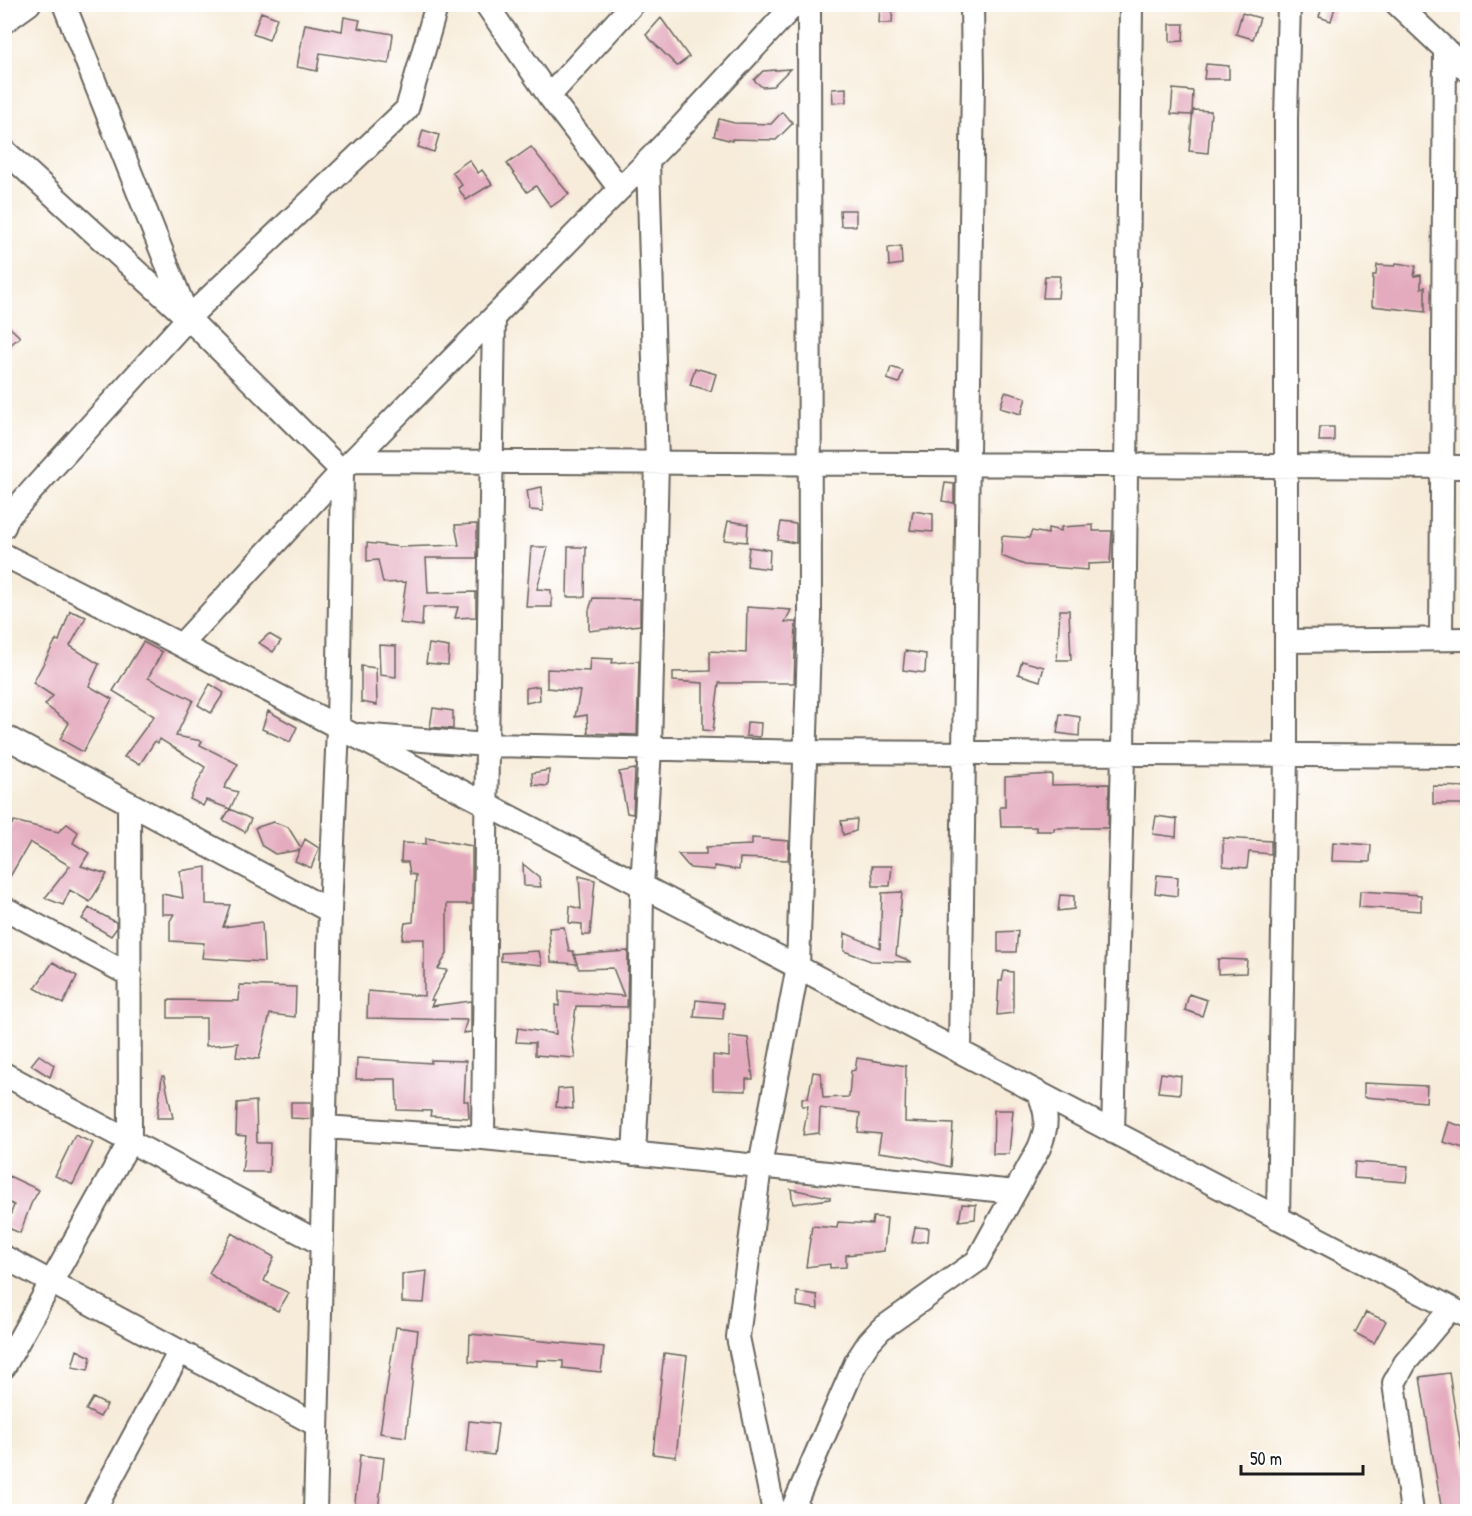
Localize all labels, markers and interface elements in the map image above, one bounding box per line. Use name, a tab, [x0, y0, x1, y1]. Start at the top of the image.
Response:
scale bar	[1241, 1438, 1362, 1476]
text: 50 m	[1250, 1446, 1282, 1471]

